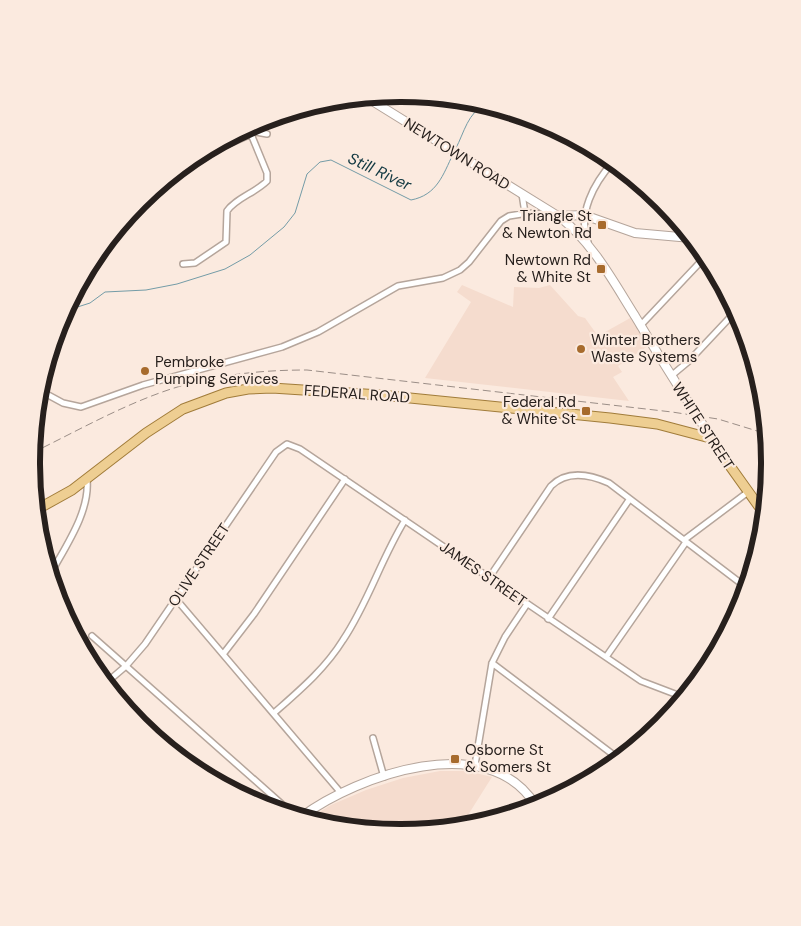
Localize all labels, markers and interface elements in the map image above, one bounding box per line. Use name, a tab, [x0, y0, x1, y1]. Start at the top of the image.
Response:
street label: NEWTOWN ROAD	[400, 113, 514, 195]
water label: Still River	[345, 148, 416, 196]
place label: Triangle St & Newton Rd	[502, 206, 592, 243]
marker: Triangle St & Newton Rd	[596, 219, 608, 231]
place label: Newtown Rd & White St	[505, 250, 591, 287]
marker: Newtown Rd & White St	[595, 263, 607, 275]
place label: Winter Brothers Waste Systems	[591, 330, 700, 367]
marker: Winter Brothers Waste Systems	[575, 343, 587, 355]
place label: Pembroke Pumping Services	[155, 352, 279, 389]
marker: Pembroke Pumping Services	[139, 365, 151, 377]
street label: WHITE STREET	[667, 379, 739, 473]
street label: FEDERAL ROAD	[303, 380, 411, 408]
place label: Federal Rd & White St	[501, 392, 576, 429]
marker: Federal Rd & White St	[580, 405, 592, 417]
street label: OLIVE STREET	[164, 519, 234, 611]
street label: JAMES STREET	[436, 537, 530, 611]
place label: Osborne St & Somers St	[465, 740, 551, 777]
marker: Osborne St & Somers St	[449, 753, 461, 765]

